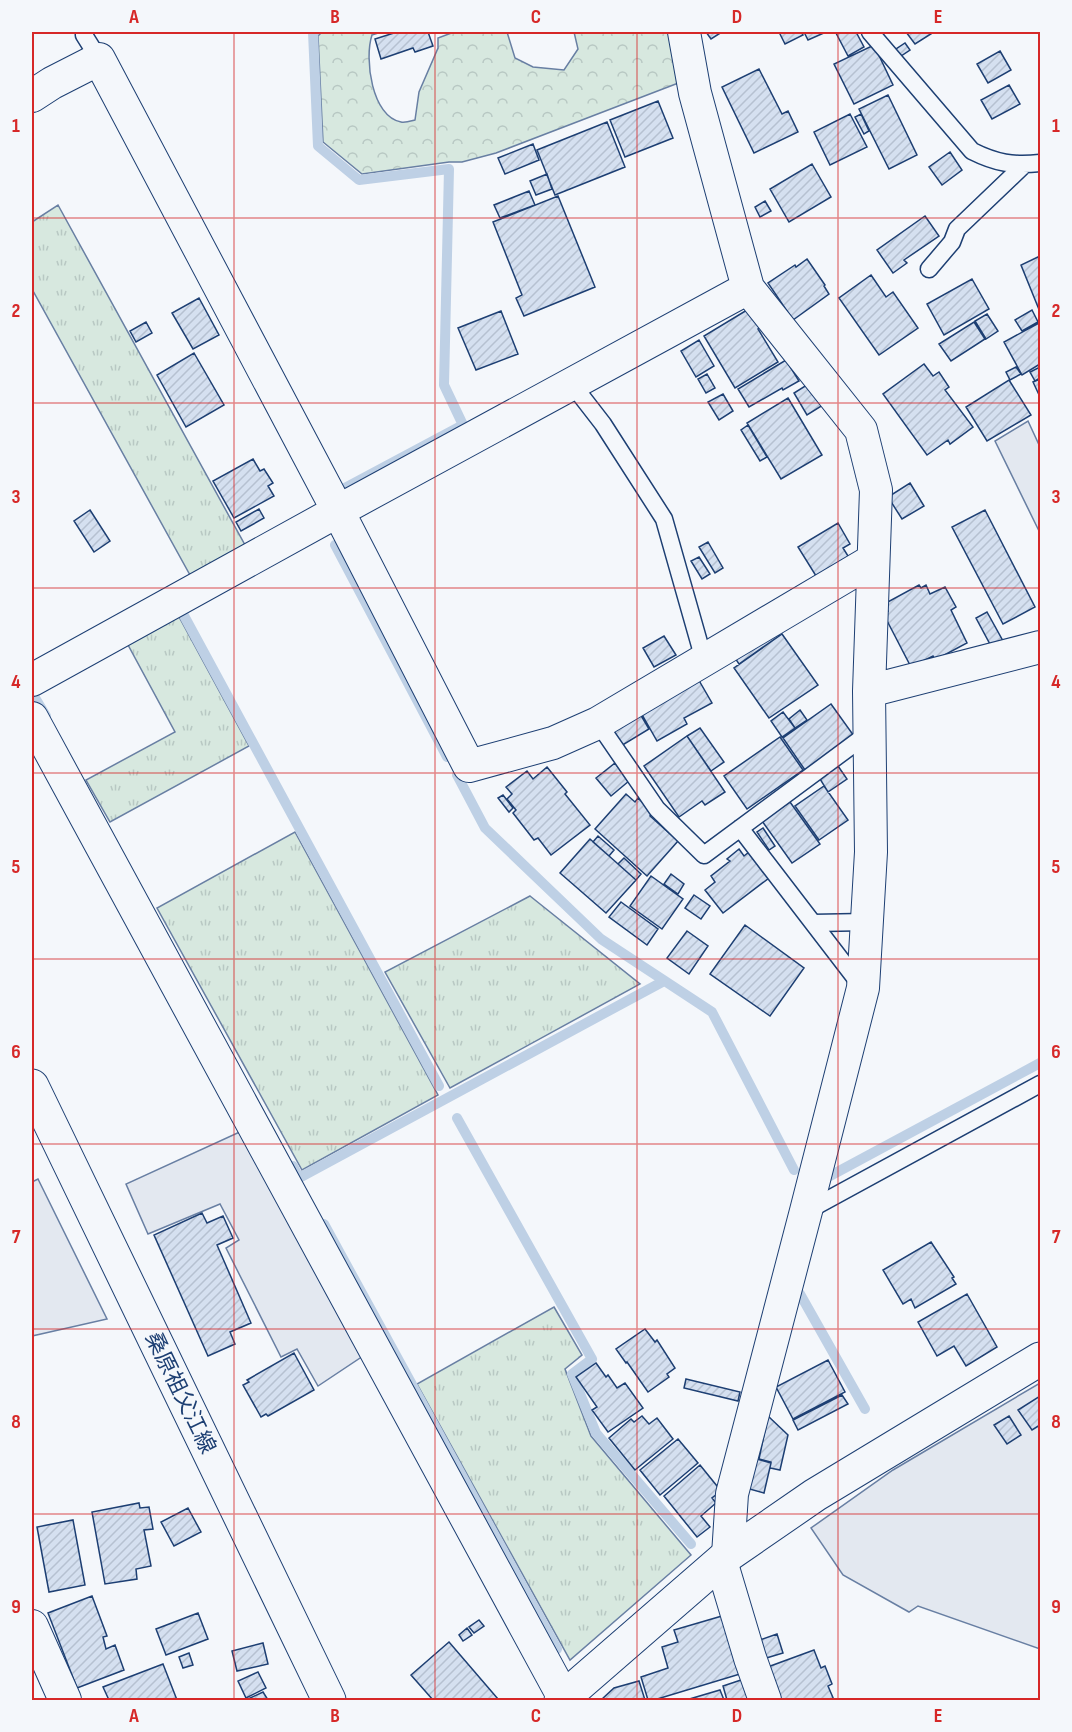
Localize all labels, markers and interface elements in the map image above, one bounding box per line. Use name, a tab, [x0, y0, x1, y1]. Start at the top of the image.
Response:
text: A	[128, 5, 139, 29]
text: B	[330, 5, 340, 29]
text: C	[531, 5, 541, 29]
text: D	[732, 5, 742, 29]
text: E	[934, 5, 942, 29]
text: 1	[12, 114, 20, 138]
text: 1	[1052, 114, 1060, 138]
text: 2	[12, 299, 20, 323]
text: 2	[1052, 299, 1060, 323]
text: 3	[12, 485, 21, 509]
text: 3	[1052, 485, 1061, 509]
text: 4	[11, 670, 21, 694]
text: 4	[1051, 670, 1061, 694]
text: 5	[12, 855, 21, 879]
text: 5	[1052, 855, 1061, 879]
text: 6	[11, 1040, 21, 1064]
text: 6	[1051, 1040, 1061, 1064]
text: 7	[12, 1225, 21, 1249]
text: 7	[1052, 1225, 1061, 1249]
street label: 桑原祖父江線	[139, 1328, 221, 1458]
text: 8	[11, 1410, 21, 1434]
text: 8	[1051, 1410, 1061, 1434]
text: 9	[11, 1595, 21, 1619]
text: 9	[1051, 1595, 1061, 1619]
text: A	[128, 1704, 139, 1728]
text: B	[330, 1704, 340, 1728]
text: C	[531, 1704, 541, 1728]
text: D	[732, 1704, 742, 1728]
text: E	[934, 1704, 942, 1728]

